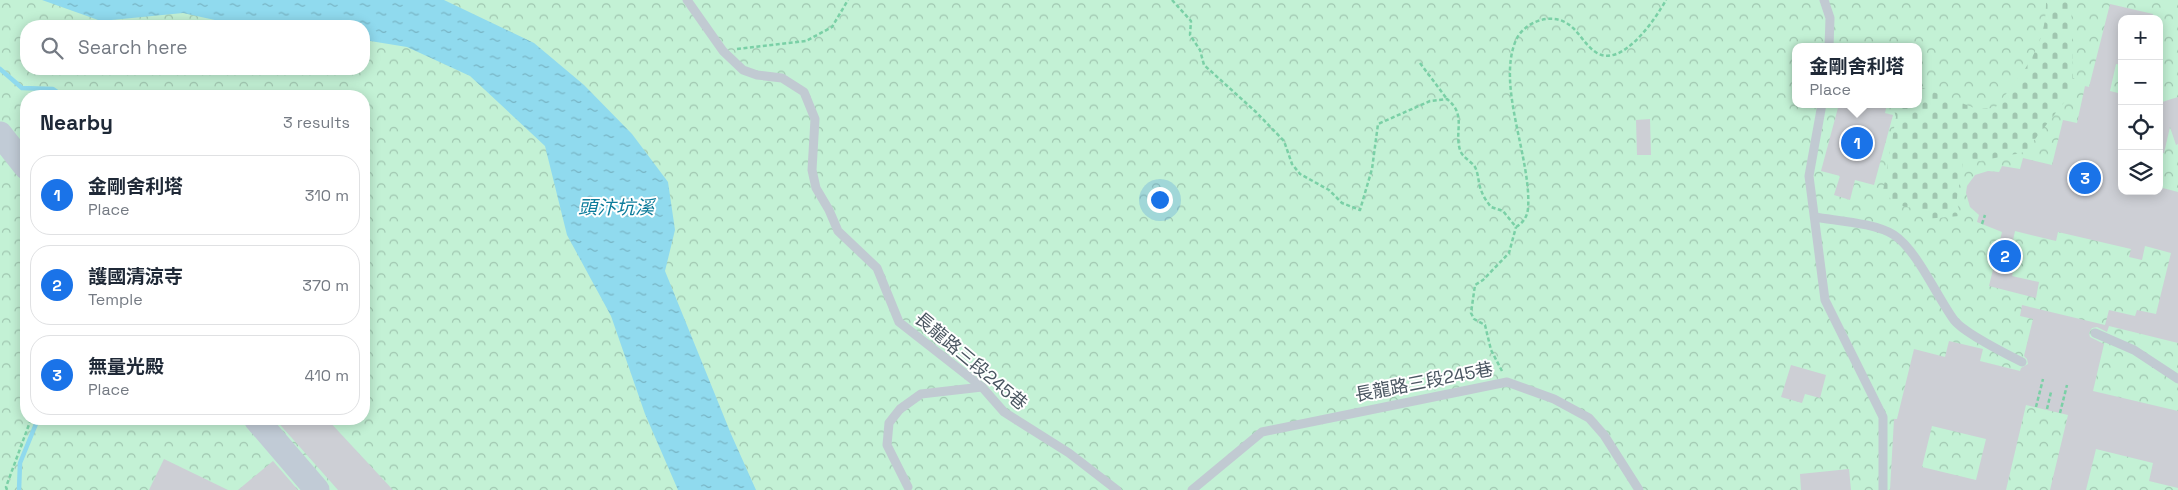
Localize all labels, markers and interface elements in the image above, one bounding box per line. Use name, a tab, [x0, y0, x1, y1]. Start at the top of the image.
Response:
map controls	[2118, 15, 2163, 195]
button: +	[2118, 15, 2163, 60]
search box	[20, 20, 370, 75]
icon: search	[38, 34, 66, 62]
text: Search here	[78, 35, 188, 60]
popup	[1792, 43, 1922, 108]
text: 金剛舍利塔	[1809, 54, 1905, 79]
button: −	[2118, 60, 2163, 105]
text: Place	[1809, 79, 1851, 100]
button: locate	[2118, 105, 2163, 150]
text: Nearby	[40, 109, 113, 136]
text: 3 results	[283, 112, 350, 133]
pin: 1	[1841, 124, 1873, 162]
button: layers	[2118, 150, 2163, 195]
pin: 3	[2069, 159, 2101, 197]
text: 金剛舍利塔	[88, 174, 183, 199]
text: 1	[53, 185, 61, 206]
text: 310 m	[305, 185, 349, 206]
your location	[1147, 187, 1173, 213]
water label: 頭汴坑溪	[578, 195, 657, 220]
text: Place	[88, 199, 130, 220]
pin: 2	[1989, 237, 2021, 275]
text: 護國清涼寺	[88, 264, 183, 289]
text: 2	[52, 275, 62, 296]
text: 370 m	[302, 275, 349, 296]
text: Temple	[88, 289, 143, 310]
street label: 長龍路三段245巷	[910, 307, 1032, 415]
text: 無量光殿	[88, 354, 164, 379]
street label: 長龍路三段245巷	[1353, 357, 1495, 406]
text: 3	[52, 365, 62, 386]
text: 410 m	[305, 365, 349, 386]
text: Place	[88, 379, 130, 400]

